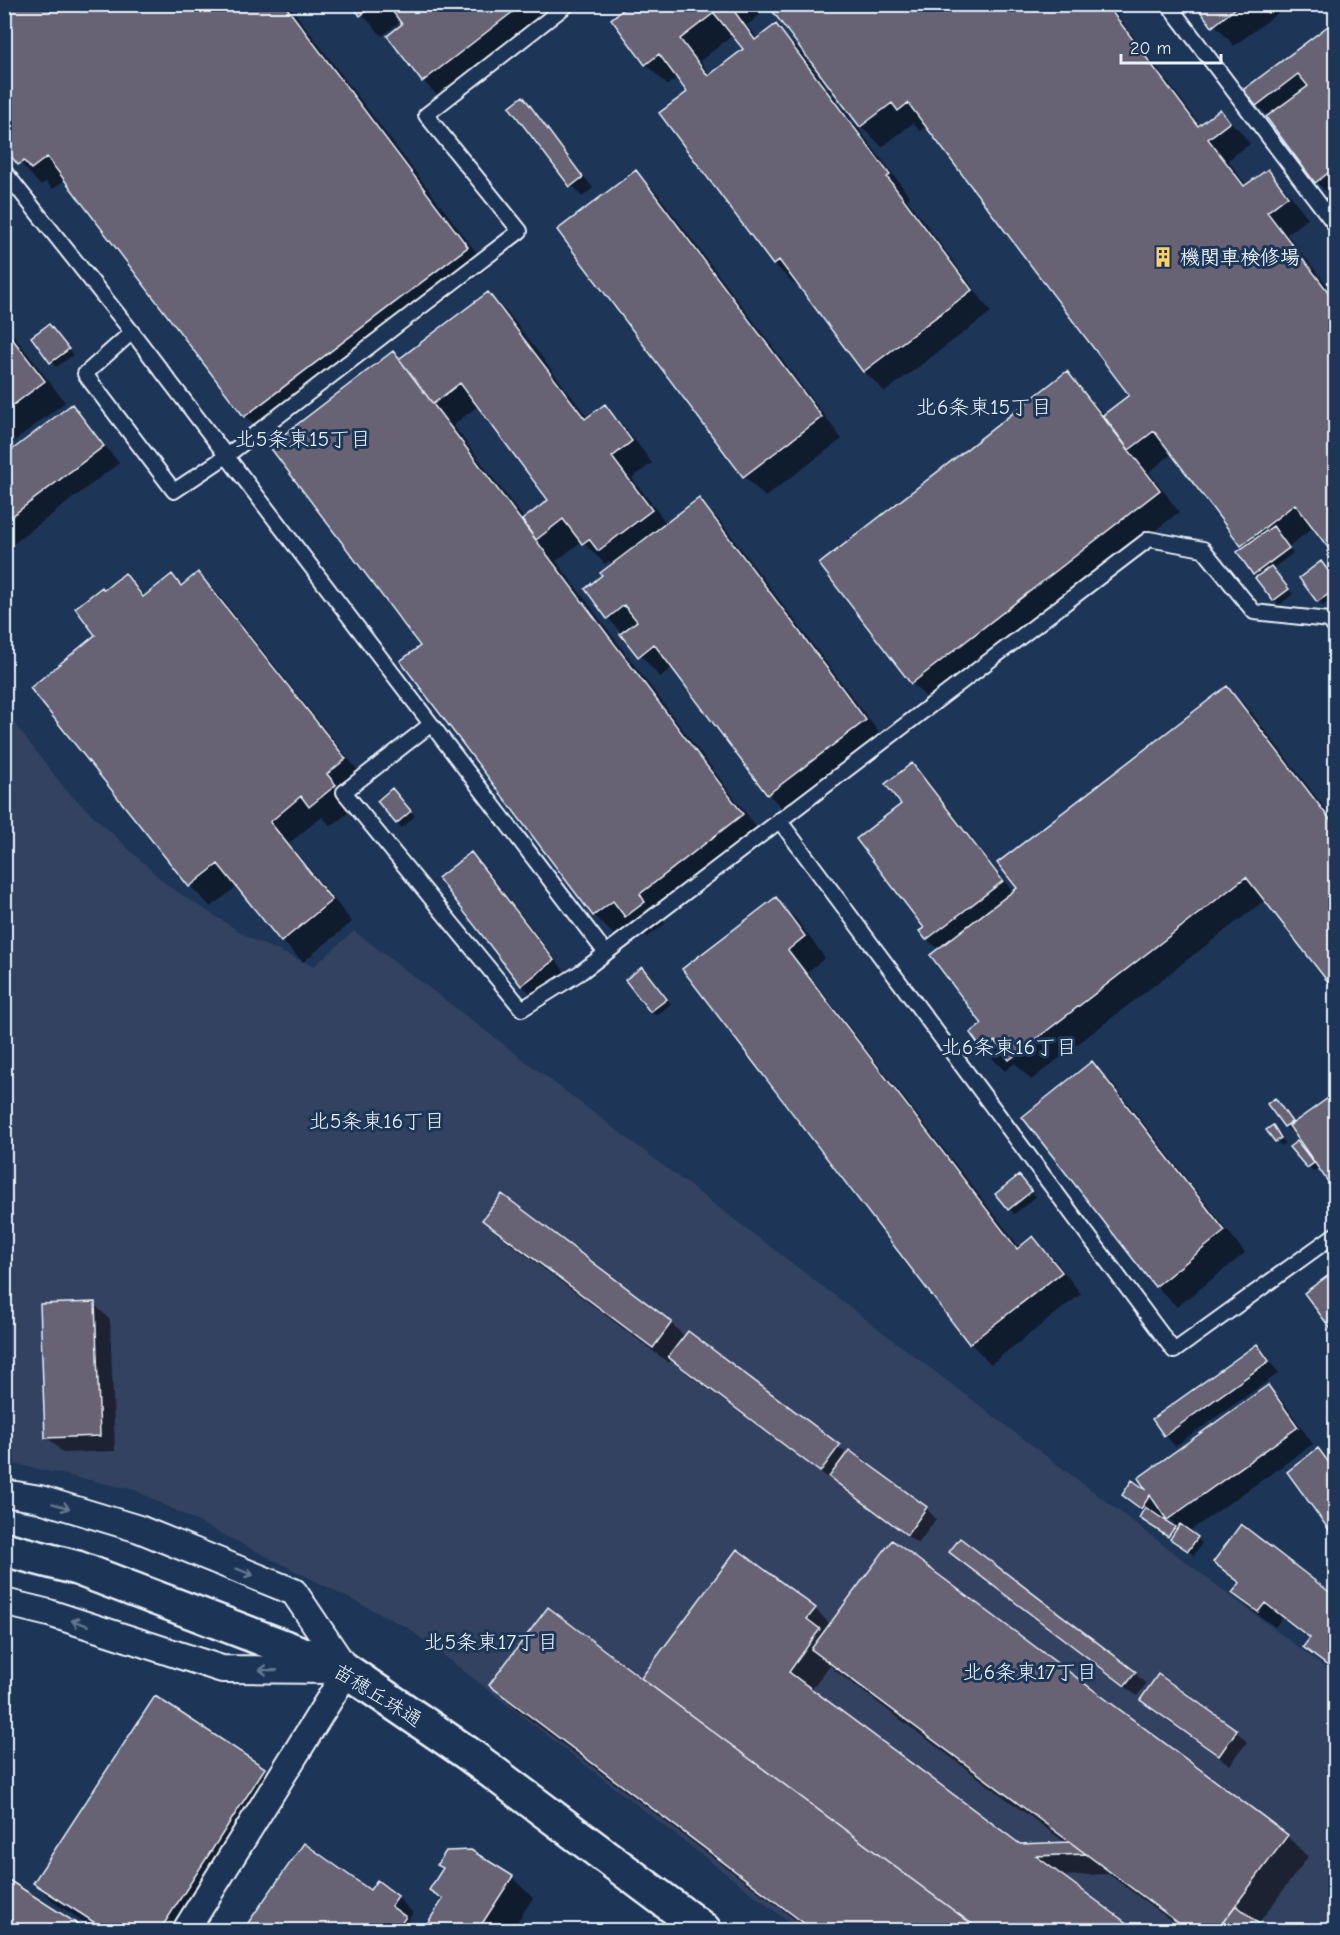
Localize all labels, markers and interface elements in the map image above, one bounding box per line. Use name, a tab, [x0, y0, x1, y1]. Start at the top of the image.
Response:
scale bar	[1121, 27, 1222, 65]
text: 20 m	[1130, 38, 1171, 59]
building icon: 機関車検修場	[1151, 245, 1175, 269]
place label: 機関車検修場	[1180, 246, 1300, 269]
district label: 北6条東15丁目	[916, 395, 1052, 419]
district label: 北5条東15丁目	[235, 427, 371, 451]
district label: 北6条東16丁目	[941, 1035, 1077, 1059]
district label: 北5条東16丁目	[309, 1109, 445, 1133]
one-way arrow	[51, 1501, 70, 1512]
one-way arrow	[235, 1567, 253, 1578]
one-way arrow	[71, 1616, 90, 1627]
district label: 北5条東17丁目	[424, 1630, 558, 1654]
street label: 苗穂丘珠通	[329, 1659, 426, 1732]
district label: 北6条東17丁目	[963, 1660, 1097, 1684]
one-way arrow	[258, 1664, 278, 1675]

